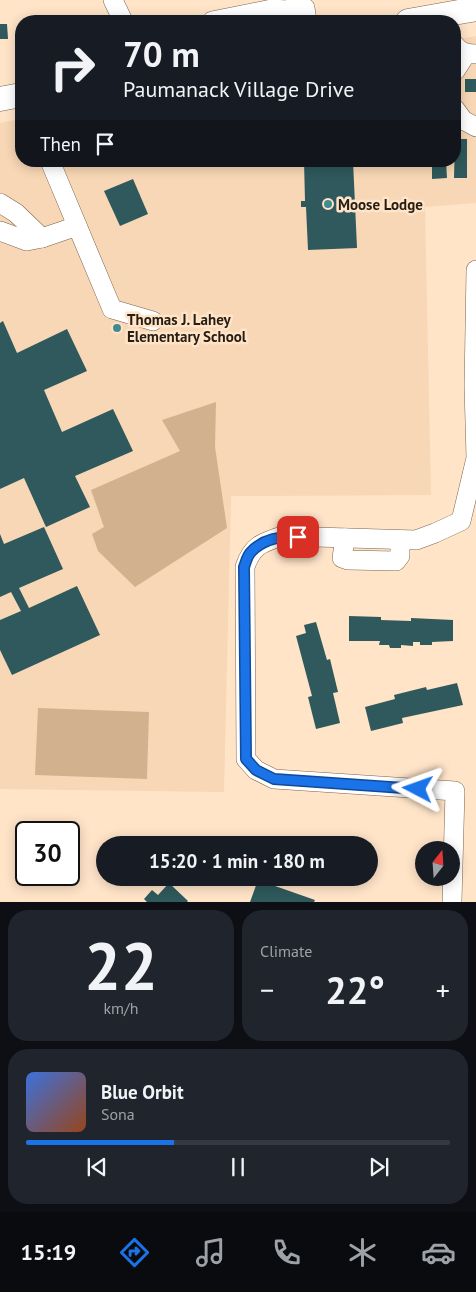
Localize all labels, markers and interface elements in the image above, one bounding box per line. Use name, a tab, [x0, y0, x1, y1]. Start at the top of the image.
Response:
text: 70 m	[123, 31, 200, 77]
icon: right	[40, 35, 105, 100]
text: Paumanack Village Drive	[123, 75, 354, 103]
icon: arrive	[91, 130, 119, 158]
text: Then	[40, 132, 81, 156]
place label: Moose Lodge	[338, 195, 423, 214]
marker: Moose Lodge	[322, 198, 334, 210]
place label: Thomas J. Lahey Elementary School	[127, 310, 247, 346]
marker: Thomas J. Lahey Elementary School	[111, 322, 123, 334]
pin	[277, 516, 319, 558]
icon: arrive	[284, 523, 312, 551]
position arrow	[391, 762, 443, 814]
speed limit sign: 30	[15, 821, 80, 886]
north arrow	[415, 841, 460, 886]
map controls	[415, 841, 460, 886]
text: 15:20 · 1 min · 180 m	[149, 849, 325, 873]
text: 22	[84, 923, 158, 1007]
text: Climate	[260, 941, 312, 961]
text: 22°	[325, 965, 385, 1014]
text: −	[260, 971, 274, 1008]
text: +	[436, 971, 450, 1008]
text: km/h	[103, 998, 139, 1018]
text: Blue Orbit	[101, 1080, 184, 1104]
text: Sona	[101, 1104, 135, 1124]
icon: previous	[83, 1153, 111, 1181]
icon: pause	[224, 1153, 252, 1181]
icon: next	[365, 1153, 393, 1181]
icon: directions	[117, 1235, 152, 1270]
icon: music	[193, 1235, 228, 1270]
icon: phone	[269, 1235, 304, 1270]
icon: climate	[345, 1235, 380, 1270]
icon: car	[421, 1235, 456, 1270]
text: 15:19	[20, 1238, 76, 1266]

